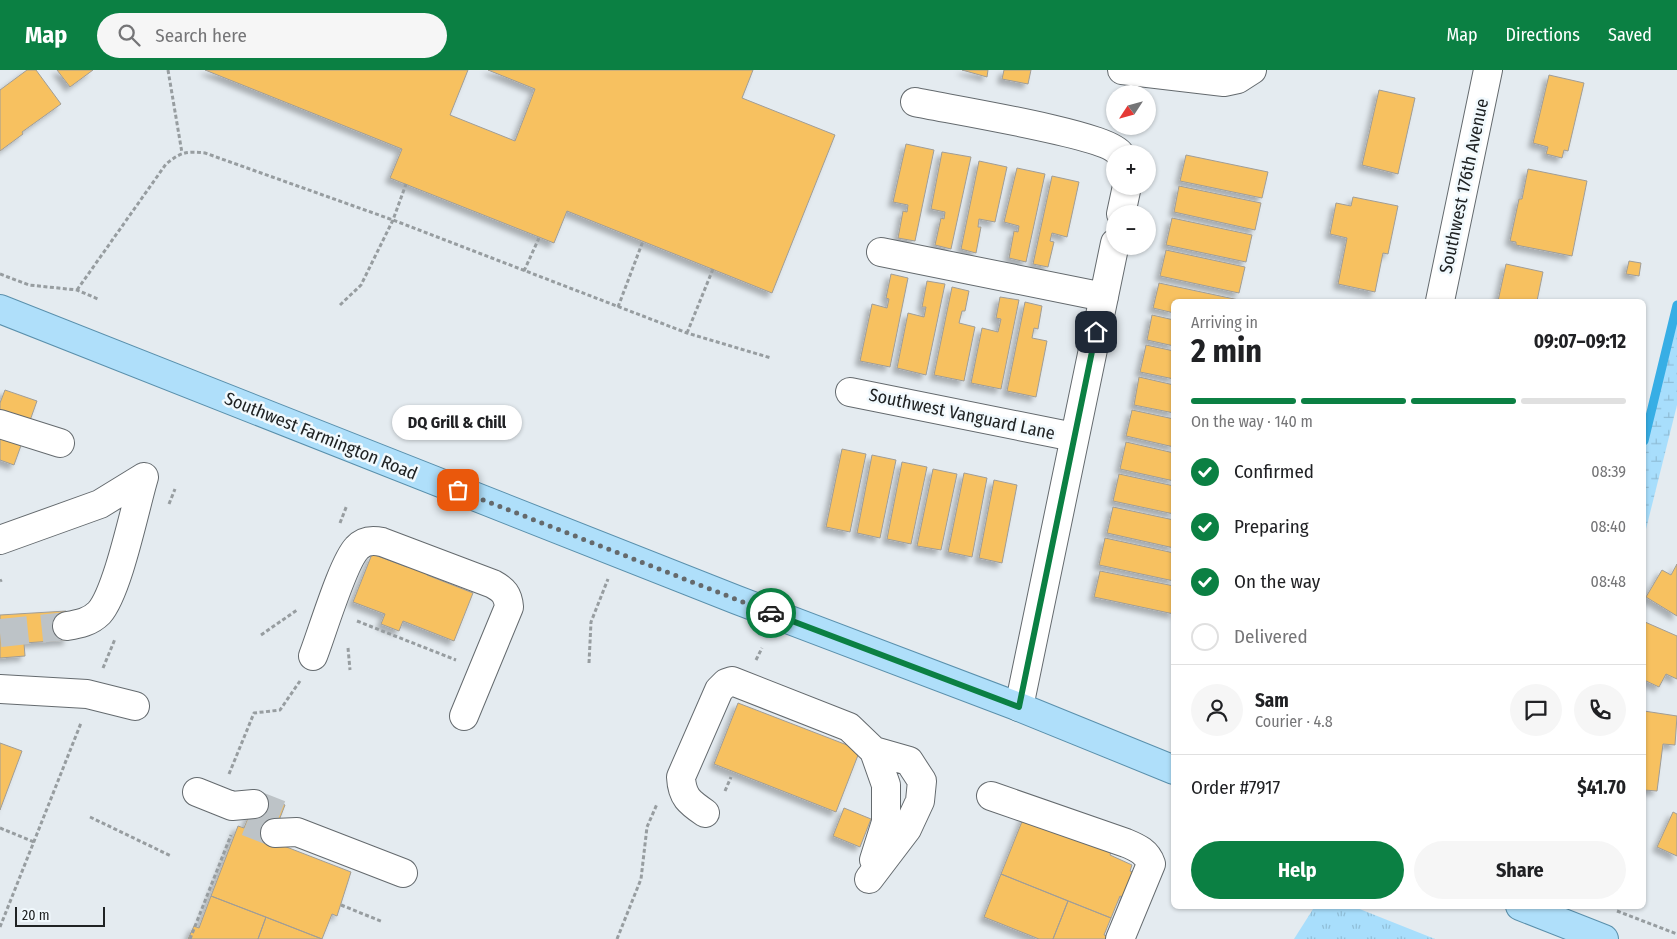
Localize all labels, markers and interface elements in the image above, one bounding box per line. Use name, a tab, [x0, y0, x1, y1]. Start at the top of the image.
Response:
search box	[97, 13, 447, 58]
text: Map	[25, 21, 67, 49]
icon: search	[115, 21, 143, 49]
text: Search here	[155, 24, 247, 47]
text: Map	[1446, 24, 1478, 46]
text: Directions	[1506, 24, 1580, 46]
text: Saved	[1608, 24, 1652, 46]
north arrow	[1106, 85, 1156, 135]
map controls	[1106, 85, 1156, 255]
street label: Southwest 176th Avenue	[1435, 96, 1493, 275]
button: +	[1106, 145, 1156, 195]
button: −	[1106, 205, 1156, 255]
pin	[1075, 311, 1117, 353]
text: Arriving in	[1191, 313, 1258, 332]
icon: home	[1082, 318, 1110, 346]
text: 09:07–09:12	[1534, 330, 1626, 353]
text: 2 min	[1191, 332, 1262, 370]
street label: Southwest Vanguard Lane	[867, 384, 1057, 444]
street label: Southwest Farmington Road	[221, 387, 421, 485]
callout: DQ Grill & Chill	[393, 405, 523, 440]
text: On the way · 140 m	[1191, 412, 1313, 431]
text: DQ Grill & Chill	[408, 413, 506, 432]
icon: check	[1191, 458, 1219, 486]
text: Confirmed	[1234, 460, 1314, 483]
text: 08:39	[1591, 462, 1626, 481]
pin	[437, 469, 479, 511]
icon: bag	[444, 476, 472, 504]
icon: check	[1191, 513, 1219, 541]
text: Preparing	[1234, 515, 1309, 538]
text: 08:40	[1590, 517, 1626, 536]
icon: check	[1191, 568, 1219, 596]
text: On the way	[1234, 570, 1320, 593]
text: 08:48	[1591, 572, 1626, 591]
courier	[746, 588, 796, 638]
icon: car	[757, 599, 785, 627]
text: Delivered	[1234, 625, 1308, 648]
button: person	[1191, 684, 1243, 736]
button: chat	[1510, 684, 1562, 736]
button: phone	[1574, 684, 1626, 736]
text: Sam	[1255, 689, 1289, 712]
text: Courier · 4.8	[1255, 712, 1333, 731]
text: Order #7917	[1191, 776, 1280, 799]
text: $41.70	[1577, 776, 1626, 799]
button: Help	[1191, 841, 1404, 899]
button: Share	[1414, 841, 1626, 899]
scale bar	[15, 904, 105, 927]
text: 20 m	[22, 907, 50, 924]

